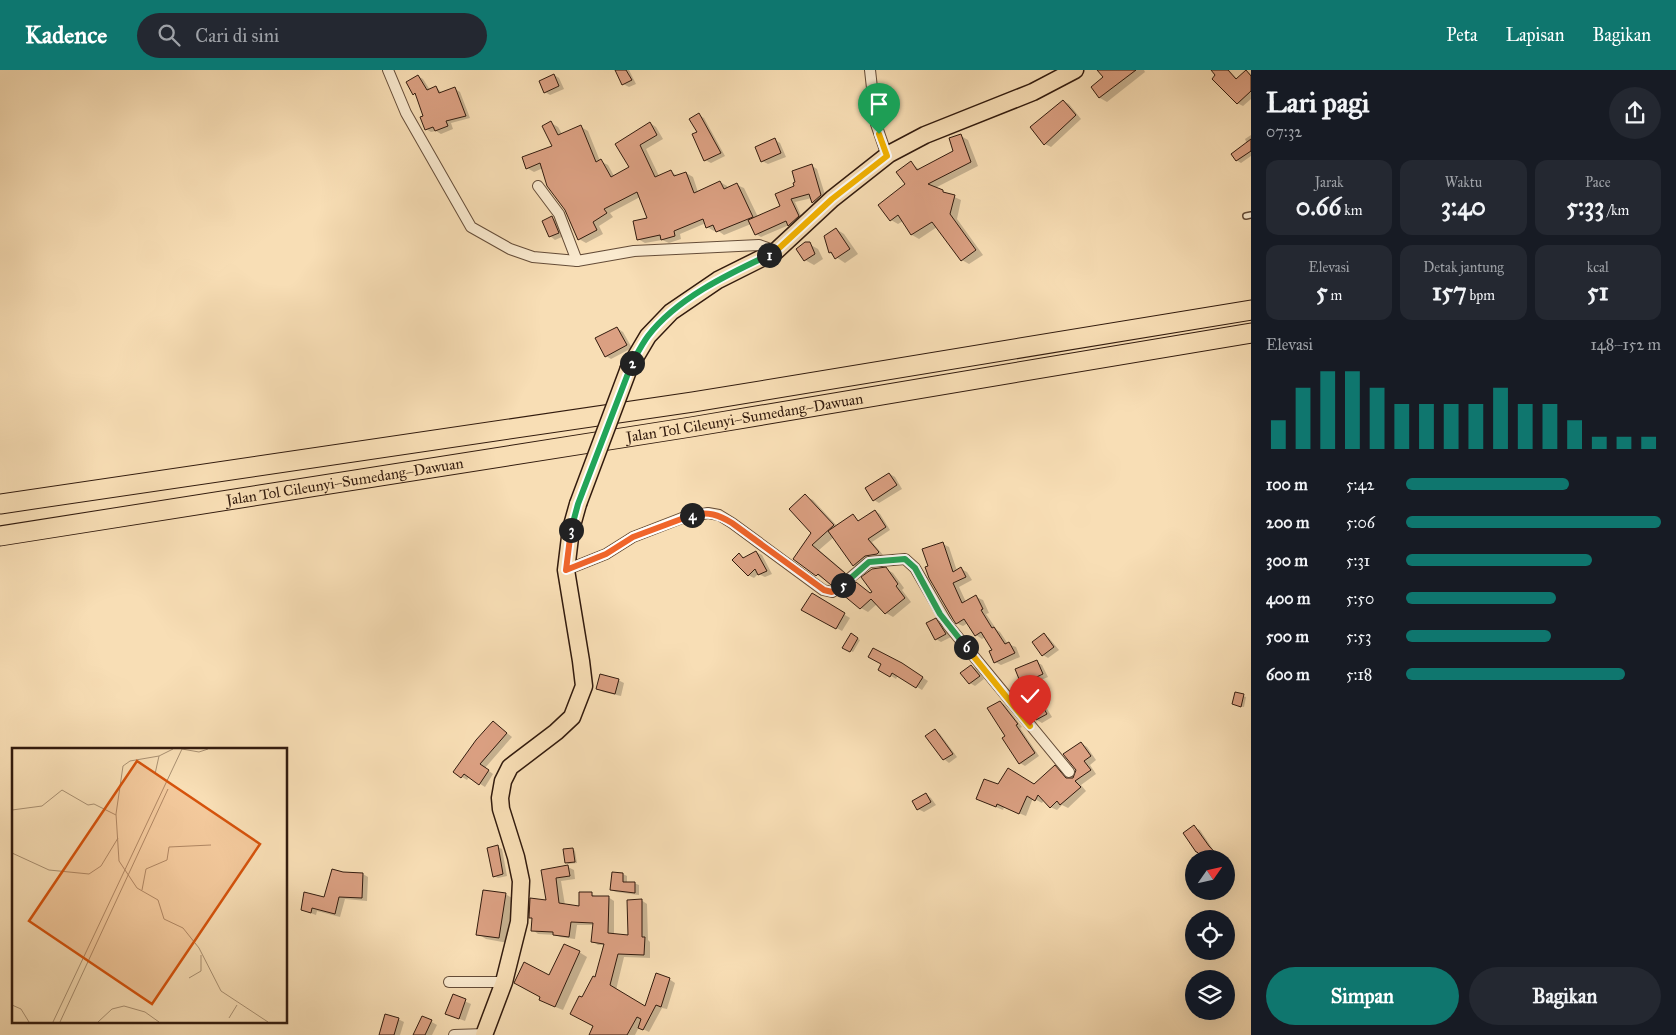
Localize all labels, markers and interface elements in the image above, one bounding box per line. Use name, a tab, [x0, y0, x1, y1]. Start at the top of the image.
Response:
search box	[137, 13, 487, 58]
text: Kadence	[25, 20, 107, 50]
icon: search	[155, 21, 183, 49]
text: Cari di sini	[195, 24, 279, 47]
text: Peta	[1446, 24, 1478, 46]
text: Lapisan	[1506, 24, 1564, 46]
text: Bagikan	[1592, 24, 1651, 46]
pin	[858, 83, 900, 134]
text: Lari pagi	[1266, 85, 1369, 120]
button: share	[1609, 87, 1661, 139]
icon: arrive	[865, 90, 893, 118]
text: 07:32	[1266, 122, 1302, 141]
text: Jarak	[1315, 174, 1344, 191]
text: Waktu	[1445, 174, 1482, 191]
text: Pace	[1585, 174, 1611, 191]
text: 0.66	[1296, 191, 1341, 222]
text: 3:40	[1441, 191, 1486, 222]
text: 5:33	[1566, 191, 1604, 222]
text: km	[1341, 202, 1363, 219]
text: /km	[1604, 202, 1629, 219]
pin: 1	[756, 242, 782, 268]
text: 1	[767, 247, 772, 264]
text: Elevasi	[1309, 259, 1350, 276]
text: Detak jantung	[1423, 259, 1504, 276]
text: kcal	[1587, 259, 1609, 276]
text: 5	[1316, 276, 1328, 307]
text: 157	[1432, 276, 1467, 307]
text: 51	[1587, 276, 1609, 307]
text: m	[1328, 287, 1342, 304]
text: bpm	[1467, 287, 1495, 304]
text: Elevasi	[1266, 335, 1313, 354]
text: 148–152 m	[1590, 335, 1661, 354]
pin: 2	[620, 350, 644, 376]
text: 2	[629, 355, 636, 372]
street label: Jalan Tol Cileunyi–Sumedang–Dawuan	[623, 389, 865, 447]
street label: Jalan Tol Cileunyi–Sumedang–Dawuan	[223, 454, 465, 511]
text: 100 m	[1266, 475, 1308, 494]
text: 5:42	[1346, 475, 1374, 494]
pin: 4	[680, 502, 704, 528]
text: 4	[689, 507, 696, 524]
text: 200 m	[1266, 513, 1309, 532]
text: 5:06	[1346, 513, 1375, 532]
pin: 3	[558, 518, 584, 542]
text: 3	[569, 522, 574, 539]
text: 300 m	[1266, 551, 1308, 570]
text: 5:31	[1346, 551, 1370, 570]
pin: 5	[830, 572, 856, 598]
text: 5	[840, 577, 847, 594]
text: 400 m	[1266, 589, 1310, 608]
text: 5:50	[1346, 589, 1374, 608]
text: 500 m	[1266, 627, 1309, 646]
text: 5:53	[1346, 627, 1371, 646]
pin: 6	[954, 634, 978, 660]
text: 6	[963, 639, 970, 656]
text: 600 m	[1266, 665, 1310, 684]
text: 5:18	[1346, 665, 1372, 684]
pin	[1009, 675, 1051, 726]
icon: check	[1016, 682, 1044, 710]
inset map	[12, 748, 288, 1022]
north arrow	[1185, 850, 1235, 900]
map controls	[1185, 850, 1235, 1020]
button: locate	[1185, 910, 1235, 960]
button: Simpan	[1266, 967, 1459, 1025]
button: Bagikan	[1469, 967, 1661, 1025]
button: layers	[1185, 970, 1235, 1020]

